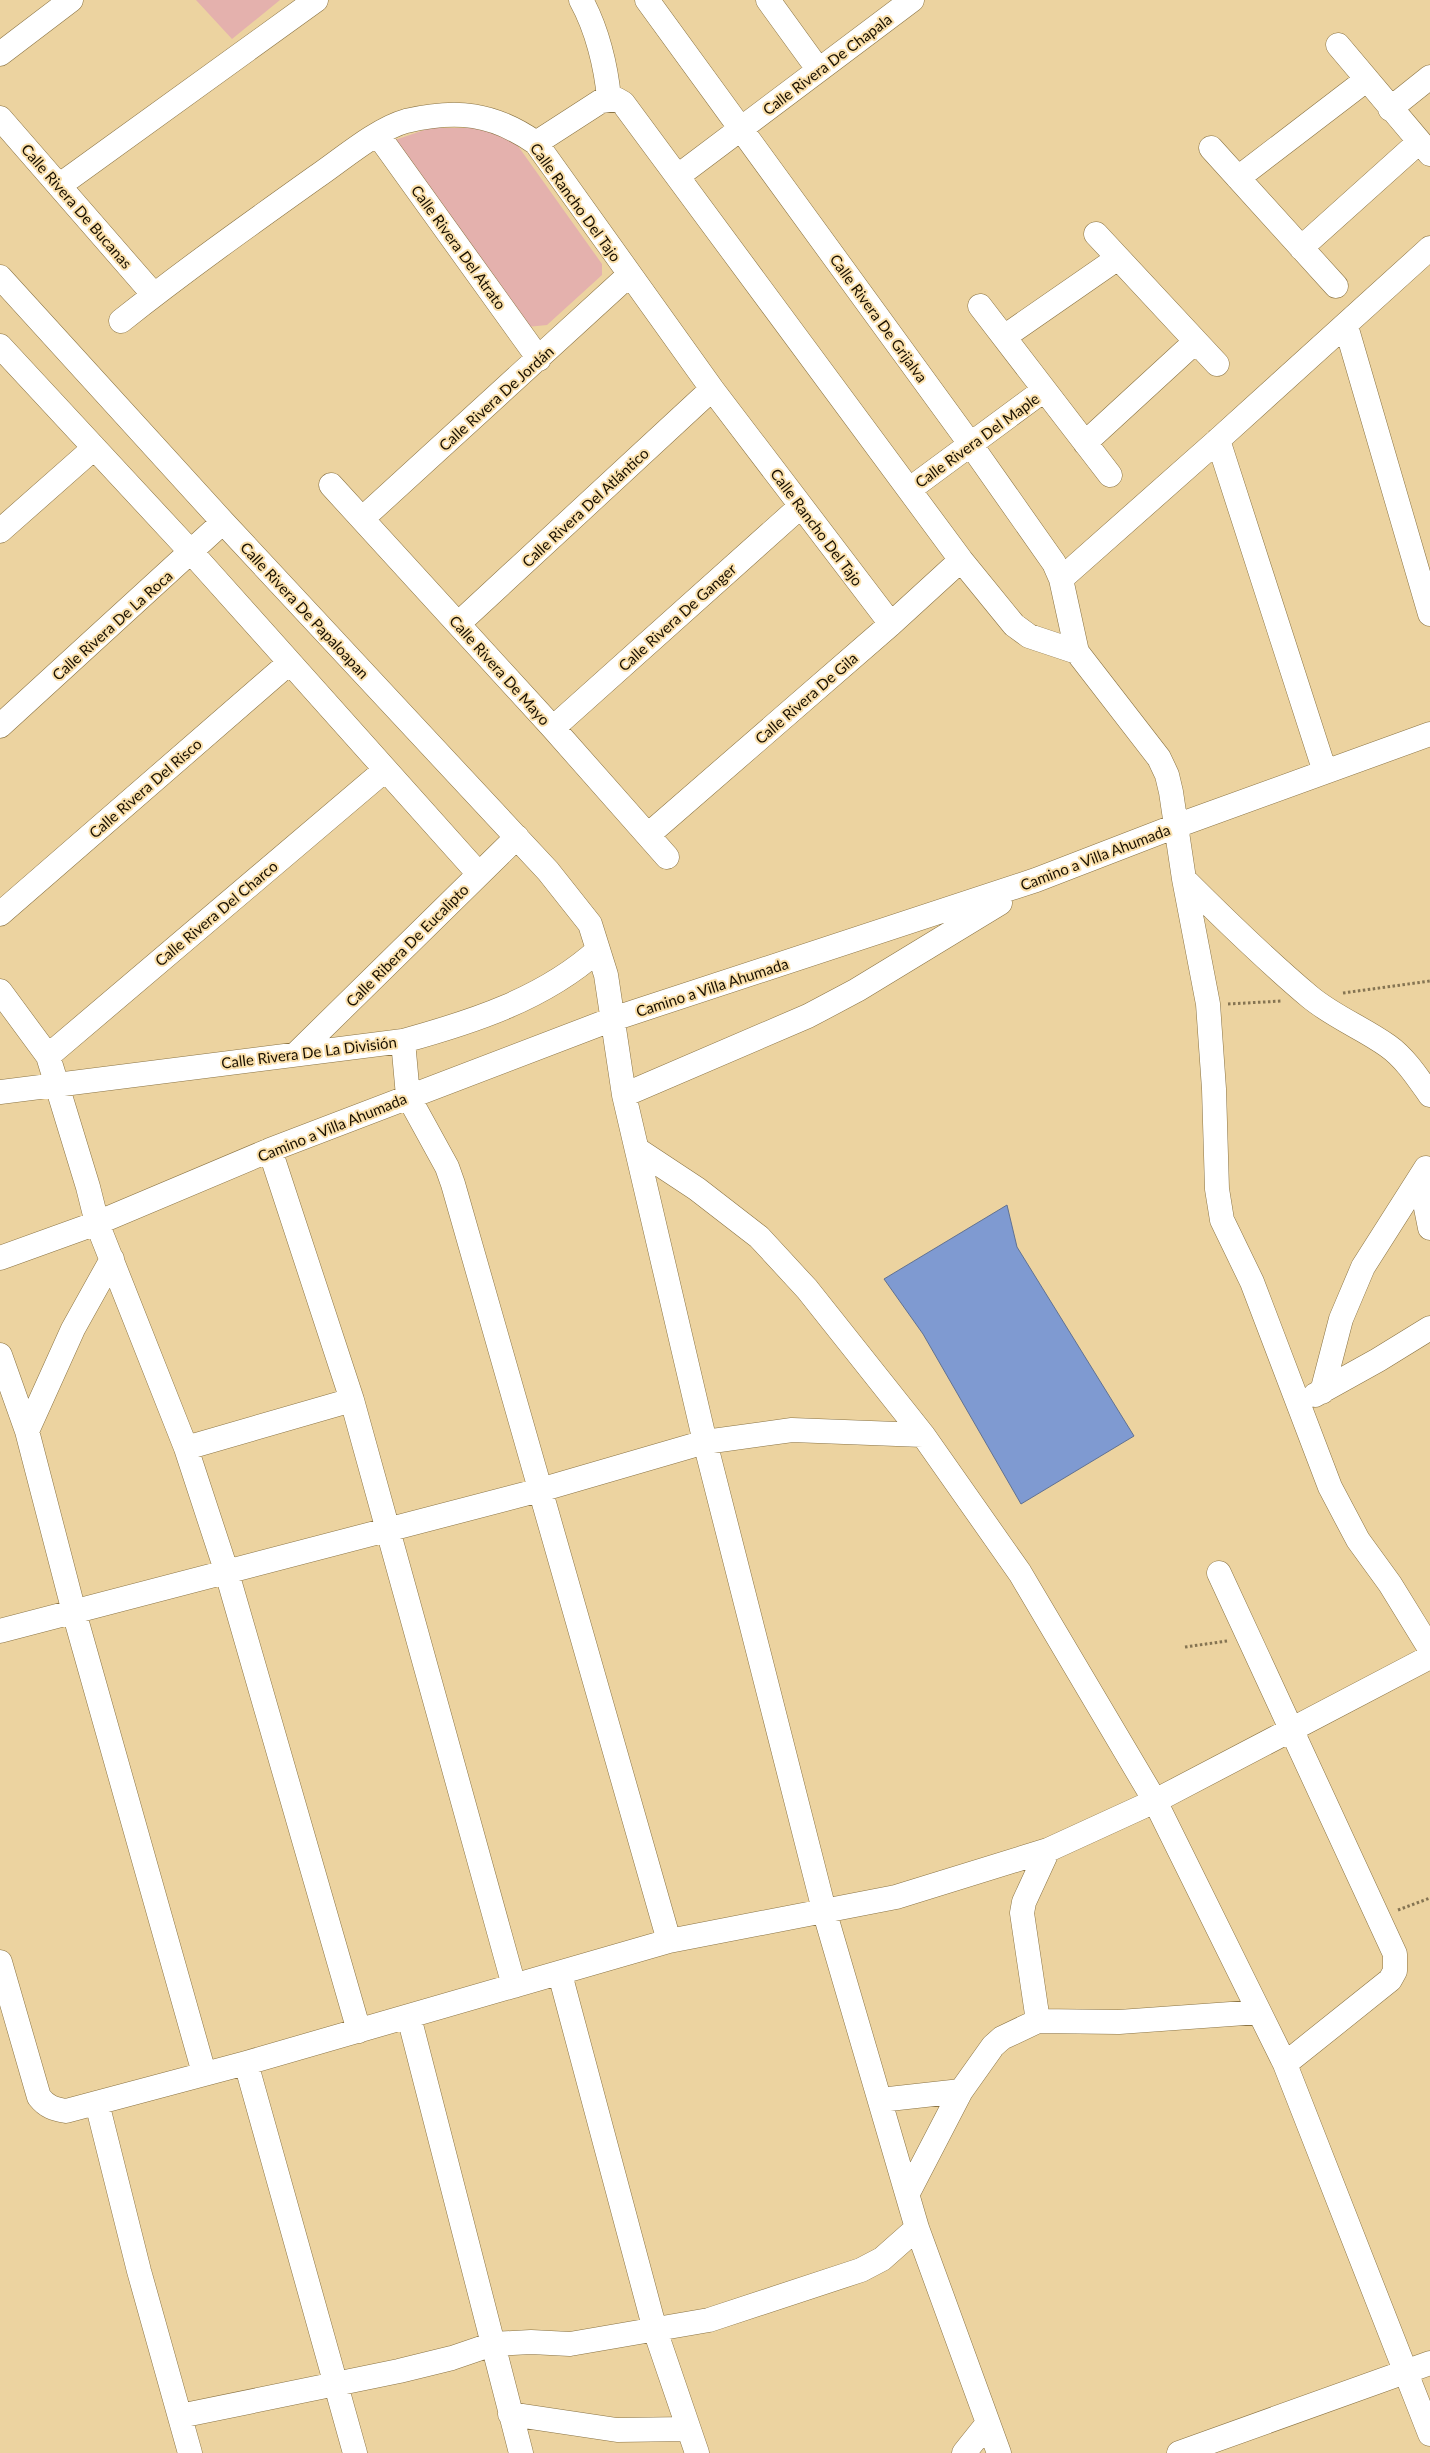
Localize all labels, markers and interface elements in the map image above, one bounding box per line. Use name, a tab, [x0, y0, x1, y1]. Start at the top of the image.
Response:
street label: Calle Rivera De Chapala	[759, 10, 895, 118]
street label: Calle Rancho Del Tajo	[527, 139, 625, 265]
street label: Calle Rivera De Bucanas	[18, 140, 136, 272]
street label: Calle Rivera Del Atrato	[408, 181, 510, 313]
street label: Calle Rivera De Grijalva	[826, 250, 932, 386]
street label: Calle Rivera De Jordán	[435, 342, 557, 454]
street label: Calle Rivera Del Maple	[911, 389, 1043, 491]
street label: Calle Rivera Del Atlántico	[518, 444, 652, 570]
street label: Calle Rancho Del Tajo	[767, 465, 867, 589]
street label: Calle Rivera De Papaloapan	[237, 538, 373, 682]
street label: Calle Rivera De Ganger	[614, 559, 740, 675]
street label: Calle Rivera De La Roca	[48, 566, 176, 684]
street label: Calle Rivera De Mayo	[446, 611, 554, 729]
street label: Calle Rivera De Gila	[751, 649, 861, 747]
street label: Calle Rivera Del Risco	[85, 734, 205, 842]
street label: Camino a Villa Ahumada	[1018, 820, 1172, 894]
street label: Calle Rivera Del Charco	[151, 856, 281, 970]
street label: Calle Ribera De Eucalipto	[342, 880, 472, 1010]
street label: Camino a Villa Ahumada	[634, 954, 790, 1020]
street label: Calle Rivera De La División	[220, 1032, 398, 1072]
street label: Camino a Villa Ahumada	[255, 1089, 409, 1165]

